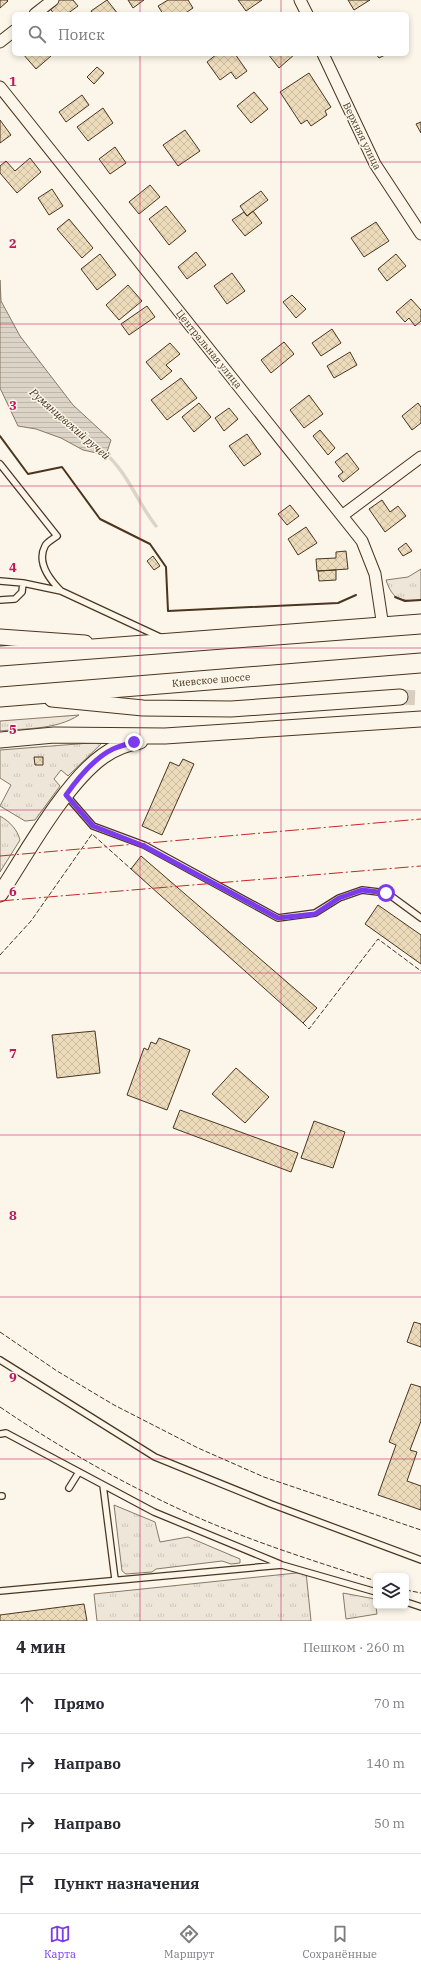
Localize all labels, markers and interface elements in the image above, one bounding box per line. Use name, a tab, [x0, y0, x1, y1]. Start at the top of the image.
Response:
search box	[12, 12, 409, 56]
icon: search	[26, 23, 48, 45]
text: Поиск	[58, 25, 105, 44]
text: 1	[9, 73, 17, 90]
street label: Верхняя улица	[340, 100, 384, 172]
text: 2	[9, 235, 17, 252]
street label: Центральная улица	[173, 307, 245, 392]
water label: Румянцевский ручей	[26, 385, 114, 463]
text: 3	[9, 397, 17, 414]
text: 4	[9, 559, 17, 576]
street label: Киевское шоссе	[171, 670, 251, 690]
text: 5	[9, 721, 17, 738]
route end	[125, 733, 143, 751]
text: 6	[9, 883, 17, 900]
route start	[377, 884, 395, 902]
text: 7	[9, 1045, 17, 1062]
text: 8	[9, 1207, 17, 1224]
text: 9	[9, 1369, 17, 1386]
map controls	[373, 1573, 409, 1609]
button: layers	[373, 1573, 409, 1609]
text: 4 мин	[16, 1636, 66, 1658]
text: Пешком · 260 m	[303, 1639, 405, 1656]
icon: ahead	[16, 1693, 38, 1715]
text: Прямо	[54, 1694, 105, 1713]
text: 70 m	[374, 1695, 405, 1712]
icon: right	[16, 1753, 38, 1775]
text: Направо	[54, 1754, 121, 1773]
text: 140 m	[366, 1755, 405, 1772]
icon: right	[16, 1813, 38, 1835]
text: Направо	[54, 1814, 121, 1833]
text: 50 m	[374, 1815, 405, 1832]
icon: arrive	[16, 1873, 38, 1895]
text: Пункт назначения	[54, 1874, 200, 1893]
tab: Карта	[44, 1923, 76, 1961]
tab: Маршрут	[164, 1923, 214, 1961]
tab: Сохранённые	[302, 1923, 377, 1961]

